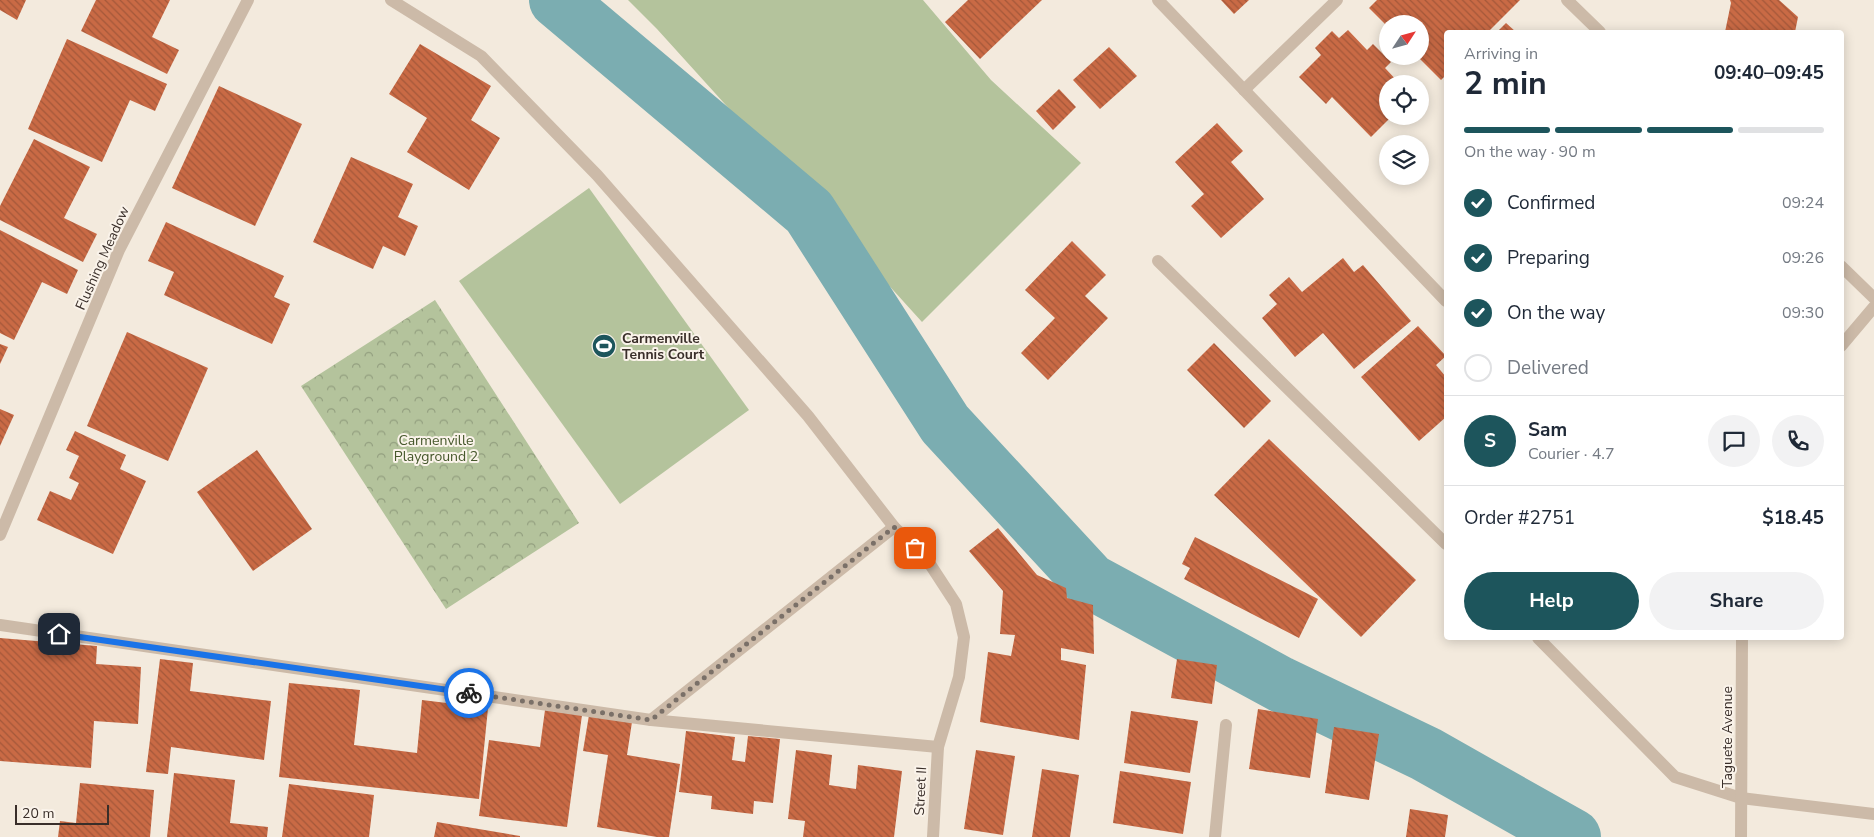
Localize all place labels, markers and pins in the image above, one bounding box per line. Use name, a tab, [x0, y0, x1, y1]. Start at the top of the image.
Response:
place label: Carmenville Tennis Court	[622, 329, 705, 364]
sports icon: Carmenville Tennis Court	[591, 333, 617, 359]
pin	[894, 527, 936, 569]
pin	[38, 613, 80, 655]

